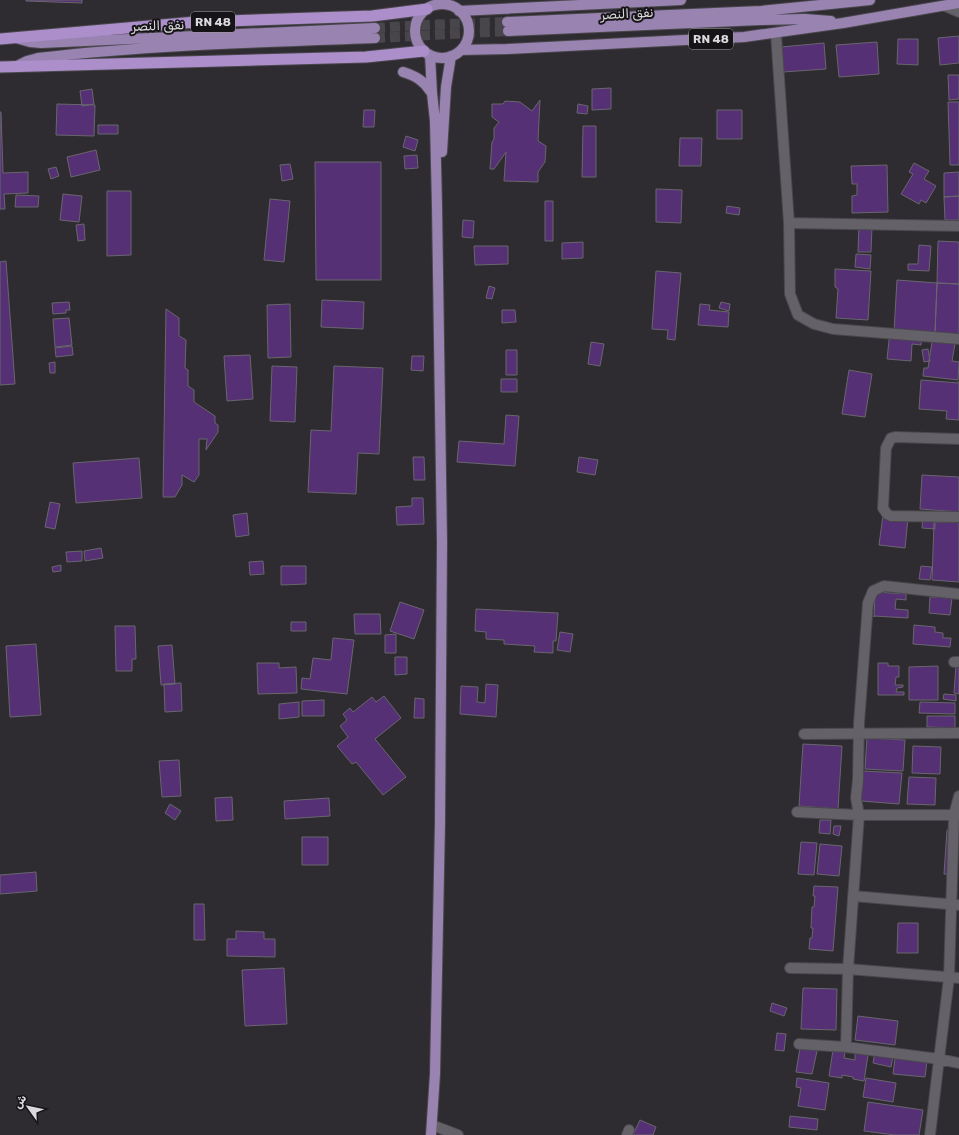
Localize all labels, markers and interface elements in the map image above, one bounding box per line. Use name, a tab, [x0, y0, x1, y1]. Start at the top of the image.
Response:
street label: نفق النصر	[599, 5, 654, 23]
road number: RN 48	[191, 12, 235, 32]
street label: نفق النصر	[130, 17, 185, 35]
road number: RN 48	[689, 29, 733, 49]
north arrow	[8, 1087, 48, 1127]
text: ش	[11, 1092, 29, 1111]

